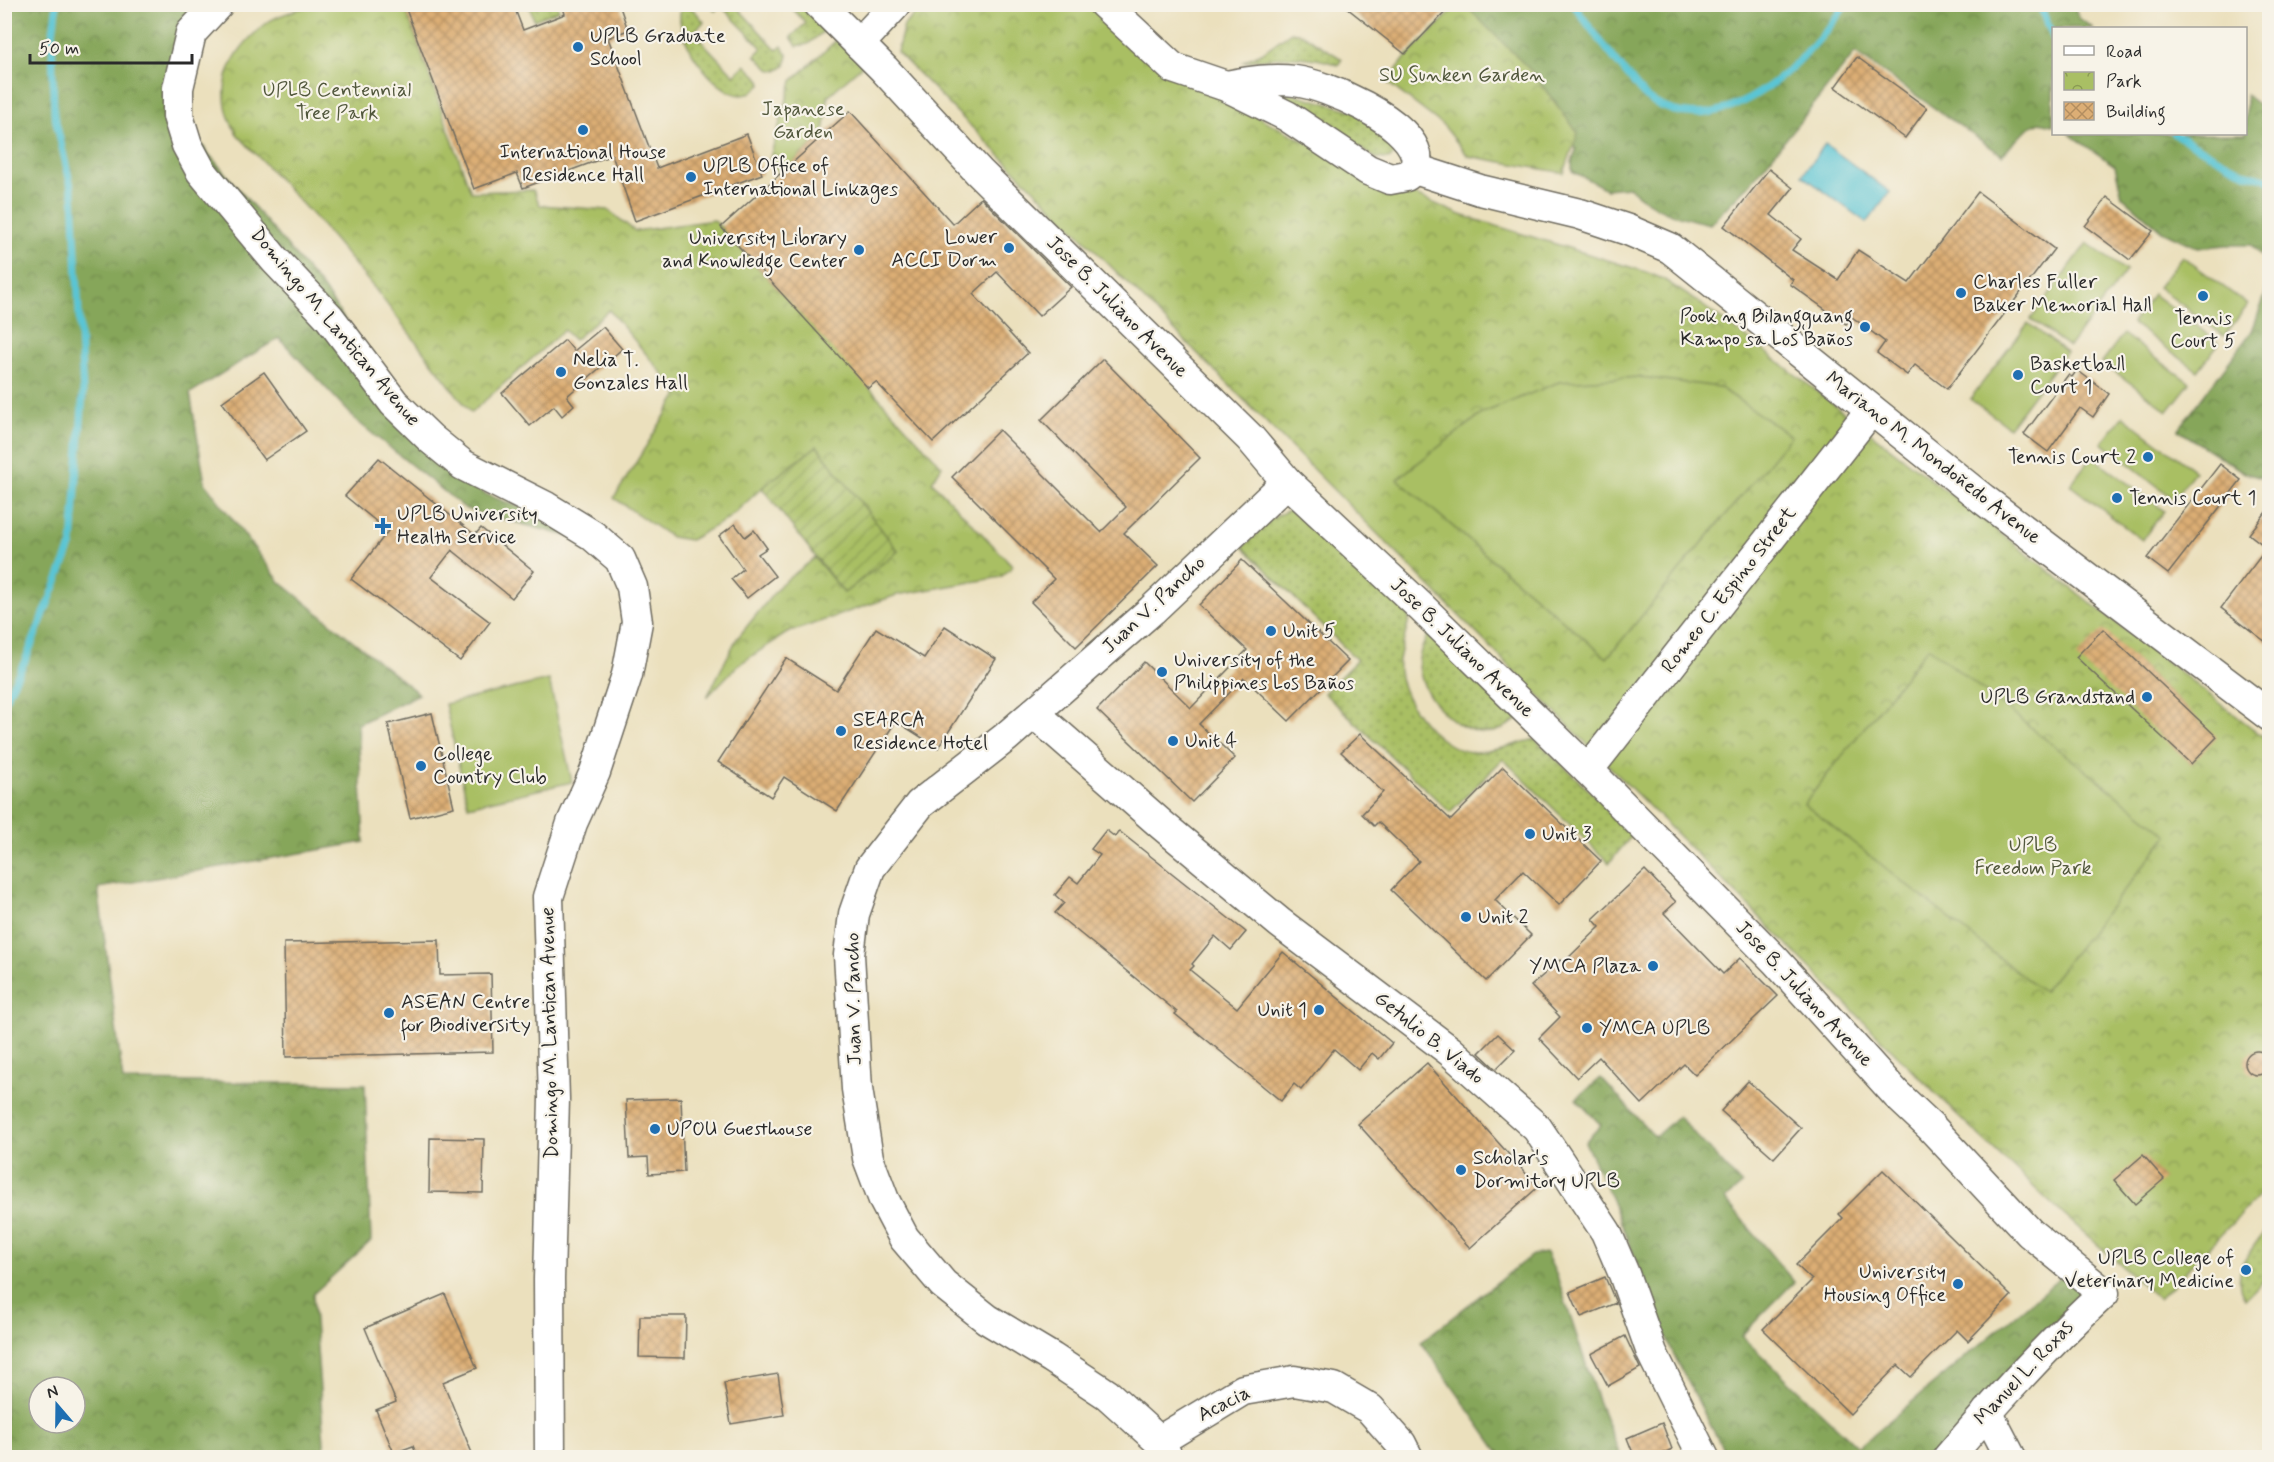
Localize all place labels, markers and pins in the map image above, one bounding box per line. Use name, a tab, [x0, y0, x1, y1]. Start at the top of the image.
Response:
place label: UPLB Graduate School	[590, 23, 726, 73]
marker: UPLB Graduate School	[571, 40, 585, 54]
marker: International House Residence Hall	[576, 123, 590, 137]
place label: International House Residence Hall	[500, 139, 666, 189]
place label: UPLB Office of International Linkages	[703, 153, 898, 204]
marker: UPLB Office of International Linkages	[684, 170, 698, 184]
place label: Lower ACCI Dorm	[891, 224, 998, 274]
place label: University Library and Knowledge Center	[662, 225, 848, 277]
marker: Lower ACCI Dorm	[1002, 241, 1016, 255]
marker: University Library and Knowledge Center	[852, 243, 866, 257]
place label: Charles Fuller Baker Memorial Hall	[1973, 269, 2152, 319]
marker: Charles Fuller Baker Memorial Hall	[1954, 286, 1968, 300]
marker: Tennis Court 5	[2196, 289, 2210, 303]
place label: Pook ng Bilangguang Kampo sa Los Baños	[1680, 303, 1853, 353]
place label: Tennis Court 5	[2170, 305, 2236, 355]
marker: Pook ng Bilangguang Kampo sa Los Baños	[1858, 320, 1872, 334]
place label: Nelia T. Gonzales Hall	[573, 347, 688, 397]
place label: Basketball Court 1	[2030, 351, 2125, 401]
marker: Nelia T. Gonzales Hall	[554, 365, 568, 379]
marker: Basketball Court 1	[2011, 368, 2025, 382]
place label: Tennis Court 2	[2008, 444, 2136, 471]
marker: Tennis Court 2	[2141, 450, 2155, 464]
place label: Tennis Court 1	[2129, 485, 2256, 512]
marker: Tennis Court 1	[2110, 491, 2124, 505]
place label: UPLB University Health Service	[397, 501, 538, 551]
marker: UPLB University Health Service	[374, 517, 392, 535]
place label: Unit 5	[1283, 618, 1336, 645]
marker: Unit 5	[1264, 624, 1278, 638]
place label: University of the Philippines Los Baños	[1174, 647, 1354, 697]
marker: University of the Philippines Los Baños	[1155, 665, 1169, 679]
place label: UPLB Grandstand	[1981, 684, 2135, 711]
marker: UPLB Grandstand	[2140, 690, 2154, 704]
place label: SEARCA Residence Hotel	[853, 707, 988, 757]
marker: SEARCA Residence Hotel	[834, 724, 848, 738]
place label: Unit 4	[1185, 728, 1238, 755]
marker: Unit 4	[1166, 734, 1180, 748]
place label: College Country Club	[433, 741, 547, 791]
marker: College Country Club	[414, 759, 428, 773]
place label: Unit 3	[1542, 821, 1592, 848]
marker: Unit 3	[1523, 827, 1537, 841]
place label: Unit 2	[1478, 904, 1529, 931]
marker: Unit 2	[1459, 910, 1473, 924]
place label: YMCA Plaza	[1529, 953, 1642, 980]
marker: YMCA Plaza	[1646, 959, 1660, 973]
place label: ASEAN Centre for Biodiversity	[401, 989, 531, 1041]
place label: Unit 1	[1257, 997, 1307, 1024]
marker: Unit 1	[1312, 1003, 1326, 1017]
marker: ASEAN Centre for Biodiversity	[382, 1006, 396, 1020]
place label: YMCA UPLB	[1599, 1015, 1710, 1042]
marker: YMCA UPLB	[1580, 1021, 1594, 1035]
place label: UPOU Guesthouse	[667, 1116, 812, 1143]
marker: UPOU Guesthouse	[648, 1122, 662, 1136]
place label: Scholar's Dormitory UPLB	[1473, 1145, 1620, 1195]
marker: Scholar's Dormitory UPLB	[1454, 1163, 1468, 1177]
place label: UPLB College of Veterinary Medicine	[2065, 1245, 2234, 1295]
place label: University Housing Office	[1824, 1259, 1946, 1309]
marker: UPLB College of Veterinary Medicine	[2239, 1263, 2253, 1277]
marker: University Housing Office	[1951, 1277, 1965, 1291]

